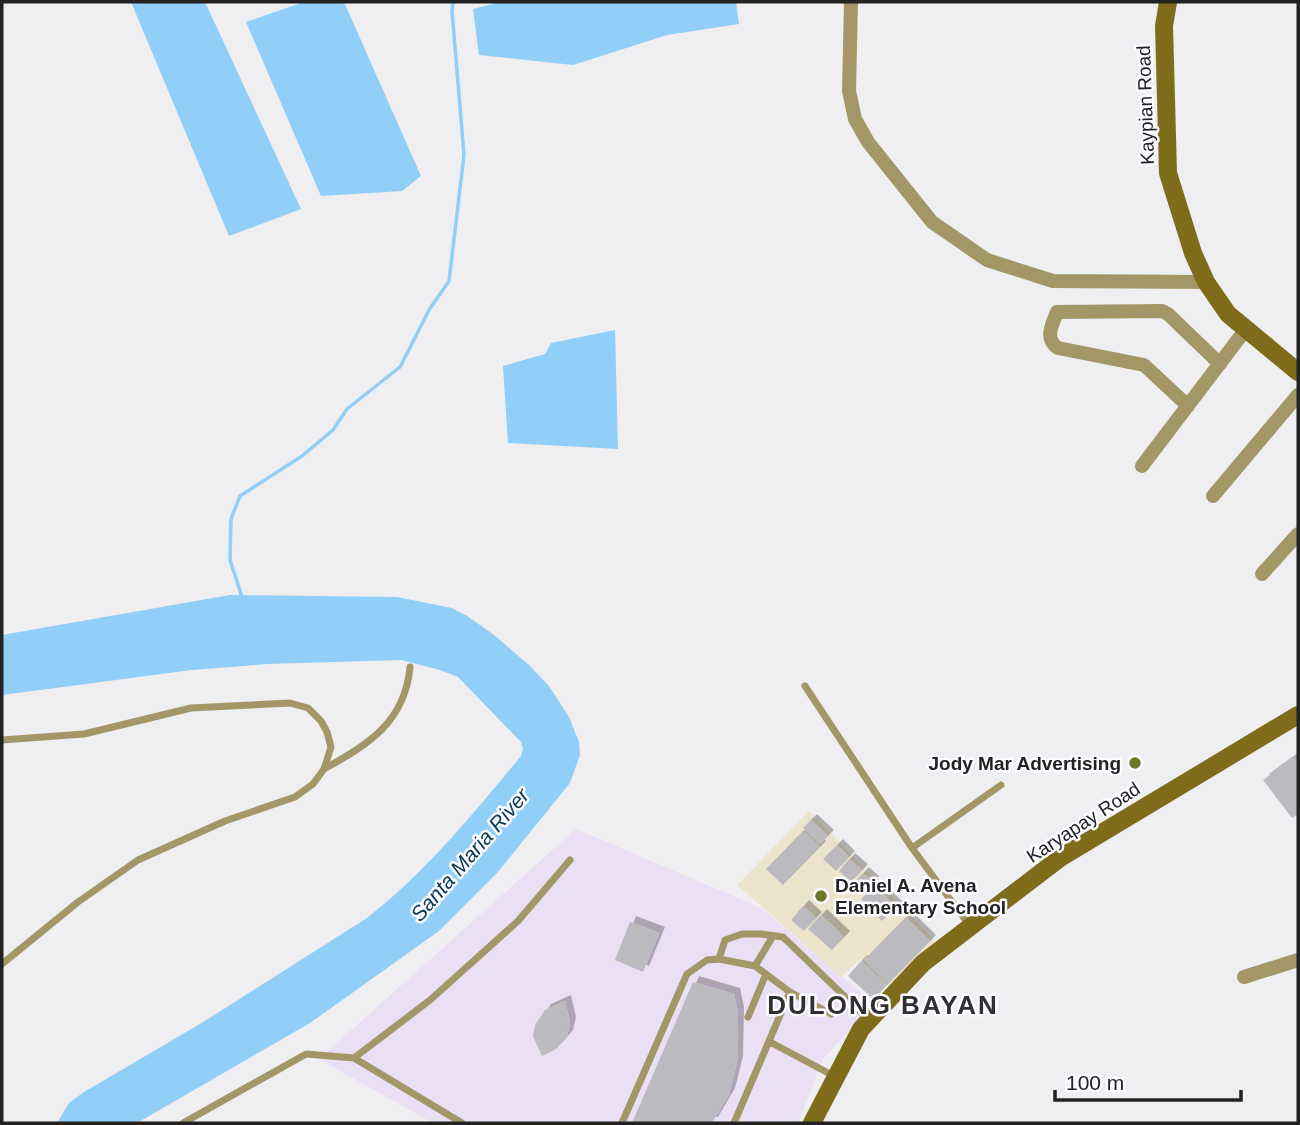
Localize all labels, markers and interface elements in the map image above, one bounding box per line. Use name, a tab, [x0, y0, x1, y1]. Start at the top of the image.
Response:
street label: Kaypian Road	[1133, 45, 1158, 165]
place label: Jody Mar Advertising	[928, 753, 1121, 774]
marker: Jody Mar Advertising	[1127, 755, 1143, 771]
street label: Karyapay Road	[1023, 778, 1144, 867]
water label: Santa Maria River	[406, 783, 534, 926]
place label: Daniel A. Avena Elementary School	[835, 875, 1006, 918]
marker: Daniel A. Avena Elementary School	[813, 888, 829, 904]
district label: DULONG BAYAN	[767, 990, 999, 1020]
scale bar	[1055, 1058, 1240, 1102]
text: 100 m	[1066, 1071, 1124, 1094]

